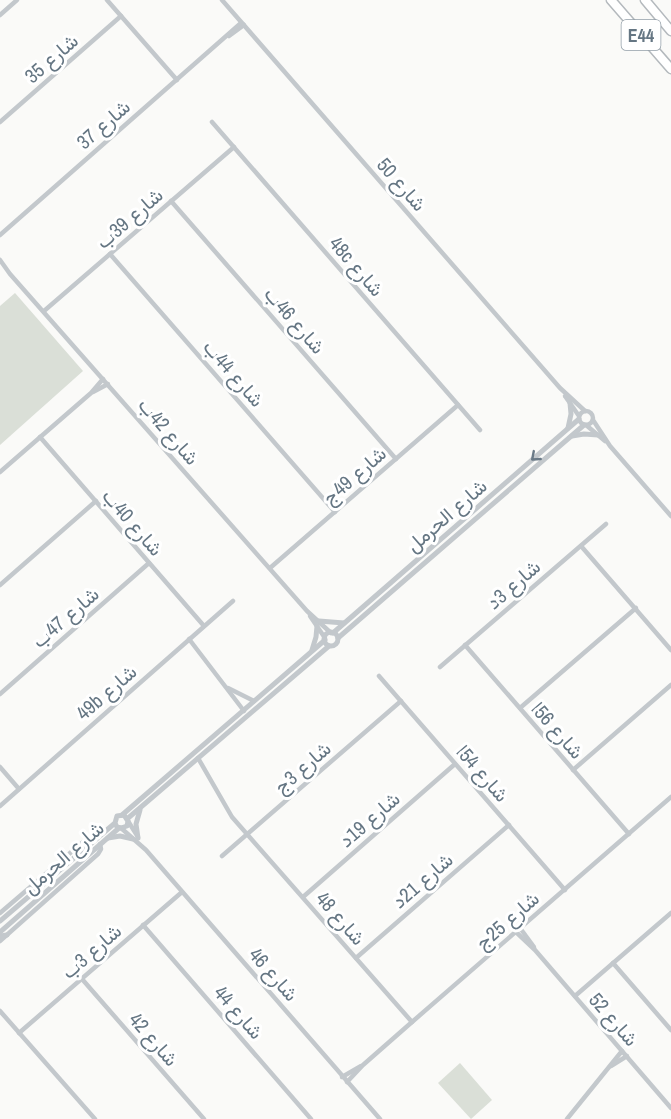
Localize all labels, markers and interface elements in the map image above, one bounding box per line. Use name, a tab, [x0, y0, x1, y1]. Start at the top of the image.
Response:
road number: E44	[622, 20, 660, 50]
street label: شارع 35	[18, 27, 84, 90]
street label: شارع 37	[70, 93, 136, 156]
street label: شارع 50	[370, 151, 433, 217]
street label: شارع 39ب	[90, 181, 169, 255]
street label: 48c شارع	[323, 230, 391, 302]
street label: شارع 46ب	[258, 281, 332, 360]
street label: شارع 44ب	[197, 334, 271, 413]
street label: شارع 42ب	[132, 392, 206, 471]
street label: شارع 49ج	[316, 440, 392, 511]
one-way arrow	[531, 450, 542, 461]
street label: شارع الحرمل	[400, 472, 493, 558]
street label: شارع 40ب	[96, 483, 170, 562]
street label: شارع 3د	[480, 553, 546, 616]
street label: شارع 47ب	[26, 580, 105, 654]
street label: 49b شارع	[70, 658, 143, 727]
street label: شارع 56ا	[525, 696, 590, 765]
street label: شارع 3ج	[268, 735, 337, 800]
street label: شارع 54ا	[450, 739, 515, 808]
street label: شارع 19د	[333, 785, 406, 854]
street label: شارع الحرمل	[17, 814, 110, 900]
street label: شارع 21د	[386, 846, 459, 915]
street label: شارع 48	[309, 885, 372, 951]
street label: شارع 25ج	[469, 885, 545, 956]
street label: شارع 3ب	[55, 917, 127, 985]
street label: شارع 46	[242, 941, 305, 1007]
street label: شارع 44	[207, 979, 270, 1045]
street label: شارع 52	[582, 986, 645, 1052]
street label: شارع 42	[122, 1006, 185, 1072]

